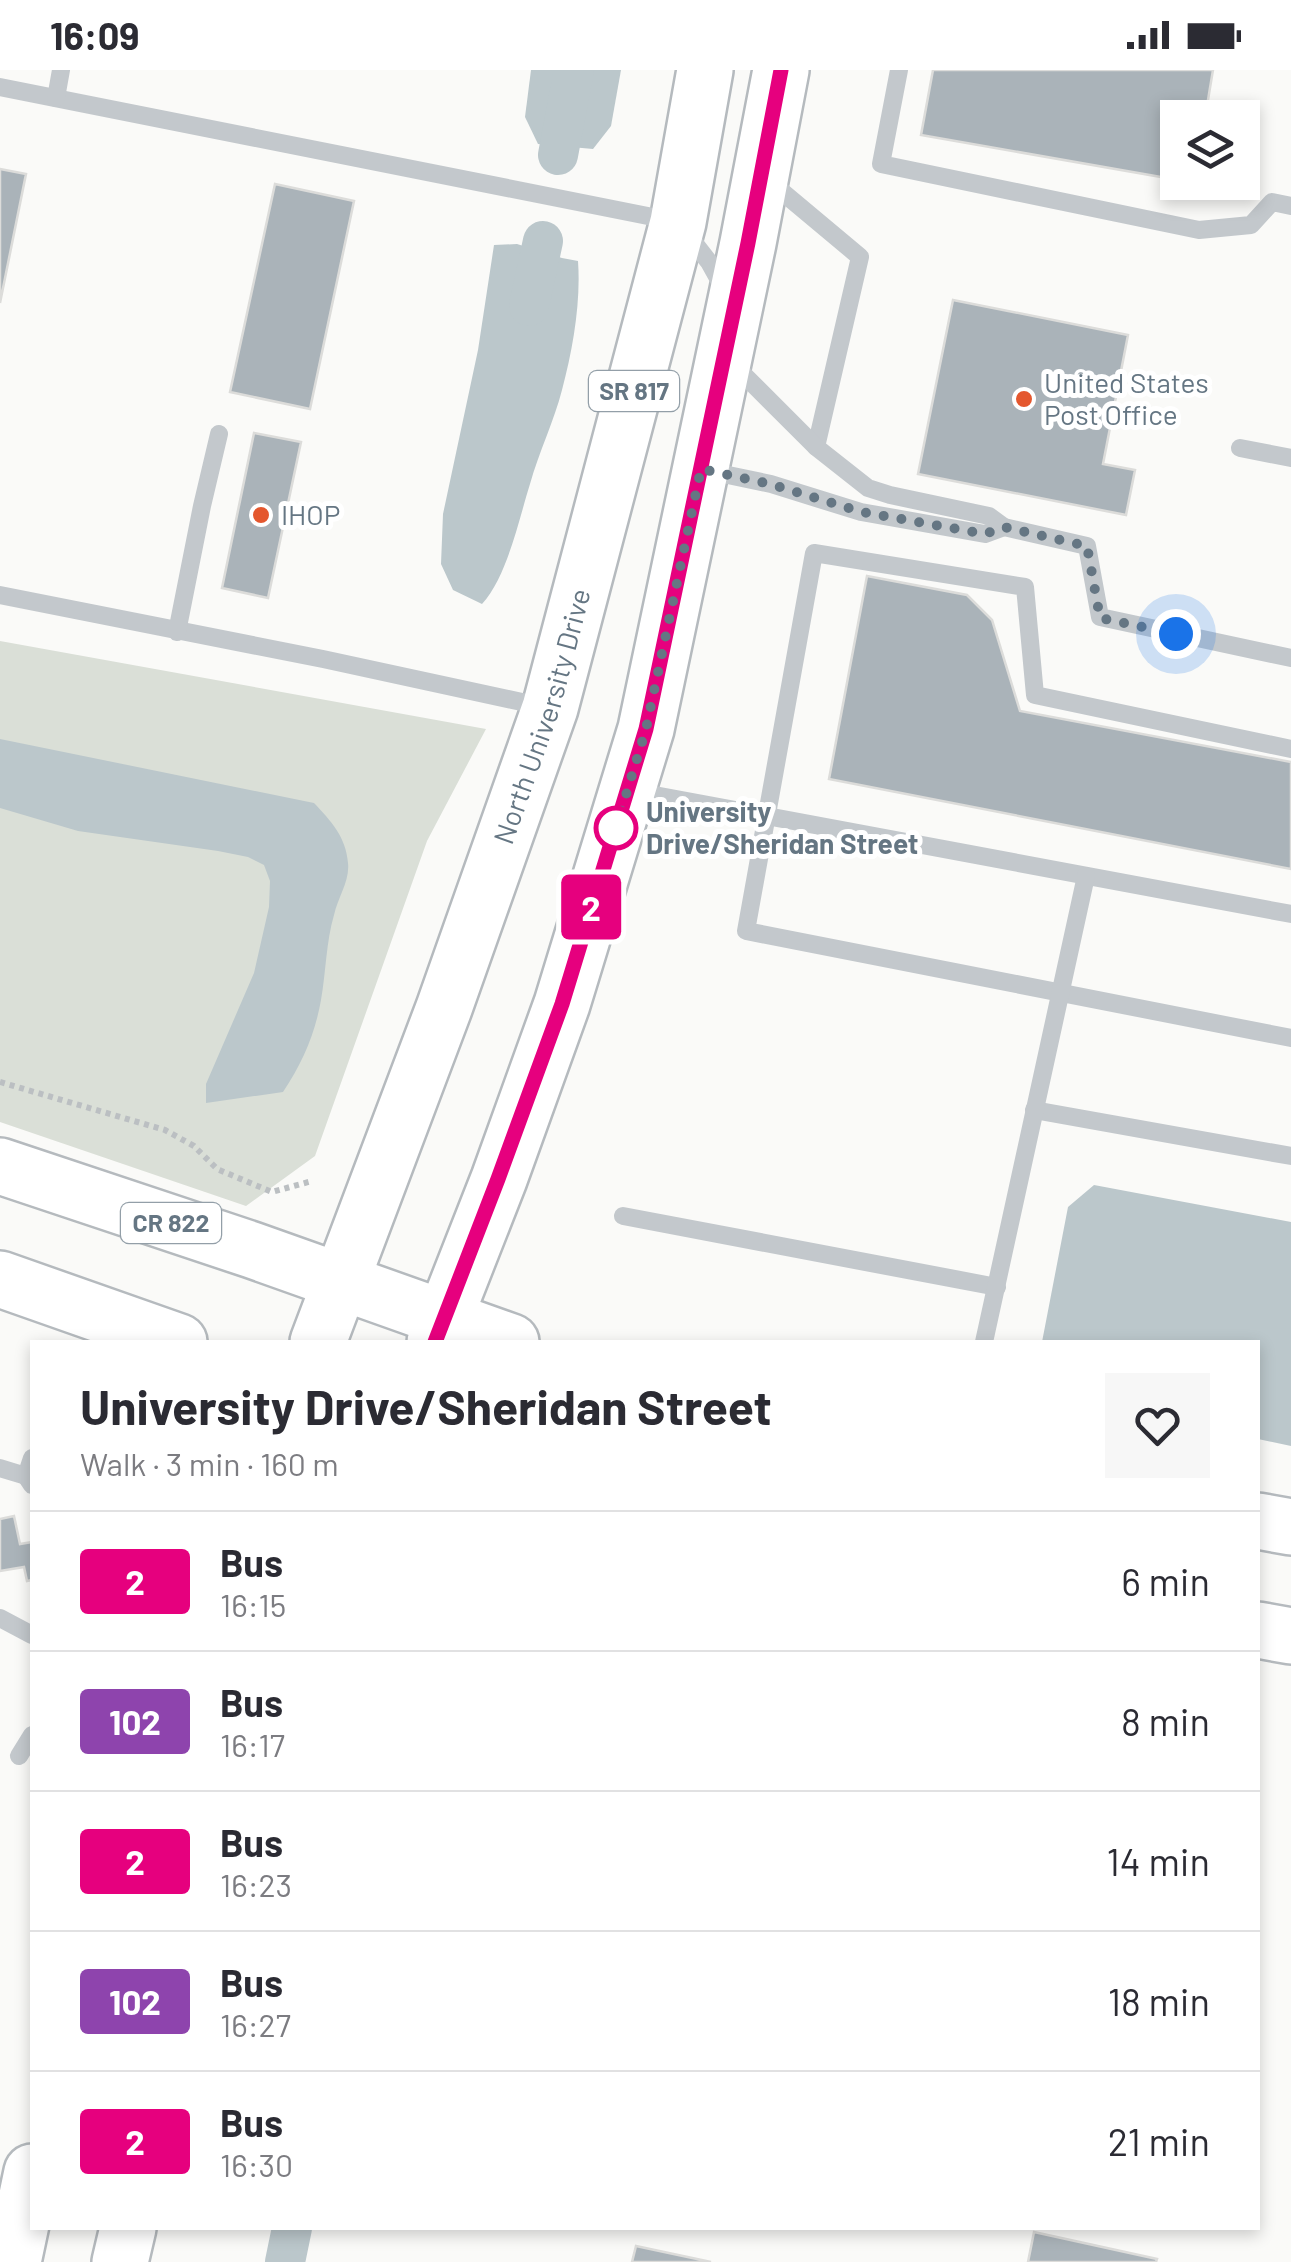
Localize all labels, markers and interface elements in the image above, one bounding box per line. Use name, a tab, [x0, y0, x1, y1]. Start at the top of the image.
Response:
text: 16:09	[50, 12, 140, 58]
map controls	[1160, 100, 1260, 200]
button: layers	[1160, 100, 1260, 200]
place label: United States Post Office	[1044, 365, 1209, 431]
road number: SR 817	[589, 371, 679, 411]
marker: United States Post Office	[1013, 388, 1035, 410]
place label: IHOP	[281, 497, 340, 531]
marker: IHOP	[250, 504, 272, 526]
street label: North University Drive	[485, 585, 597, 848]
your location	[1151, 609, 1201, 659]
place label: University Drive/Sheridan Street	[646, 794, 918, 860]
marker: University Drive/Sheridan Street	[595, 807, 637, 849]
line badge: 2	[558, 874, 624, 940]
text: 2	[581, 886, 601, 928]
road number: CR 822	[121, 1203, 221, 1243]
button: heart	[1105, 1373, 1210, 1478]
text: University Drive/Sheridan Street	[80, 1377, 772, 1435]
text: Walk · 3 min · 160 m	[80, 1444, 339, 1482]
text: Bus	[220, 1539, 283, 1585]
text: 6 min	[1121, 1558, 1210, 1604]
text: 2	[125, 1560, 145, 1602]
text: 16:15	[220, 1585, 286, 1623]
text: Bus	[220, 1679, 283, 1725]
text: 8 min	[1121, 1698, 1210, 1744]
text: 102	[109, 1700, 161, 1742]
text: 16:17	[220, 1725, 285, 1763]
text: Bus	[220, 1819, 283, 1865]
text: 14 min	[1107, 1838, 1210, 1884]
text: 2	[125, 1840, 145, 1882]
text: 16:23	[220, 1865, 292, 1903]
text: Bus	[220, 1959, 283, 2005]
text: 18 min	[1108, 1978, 1210, 2024]
text: 102	[109, 1980, 161, 2022]
text: 16:27	[220, 2005, 291, 2043]
text: Bus	[220, 2099, 283, 2145]
text: 21 min	[1108, 2118, 1210, 2164]
text: 2	[125, 2120, 145, 2162]
text: 16:30	[220, 2145, 293, 2183]

